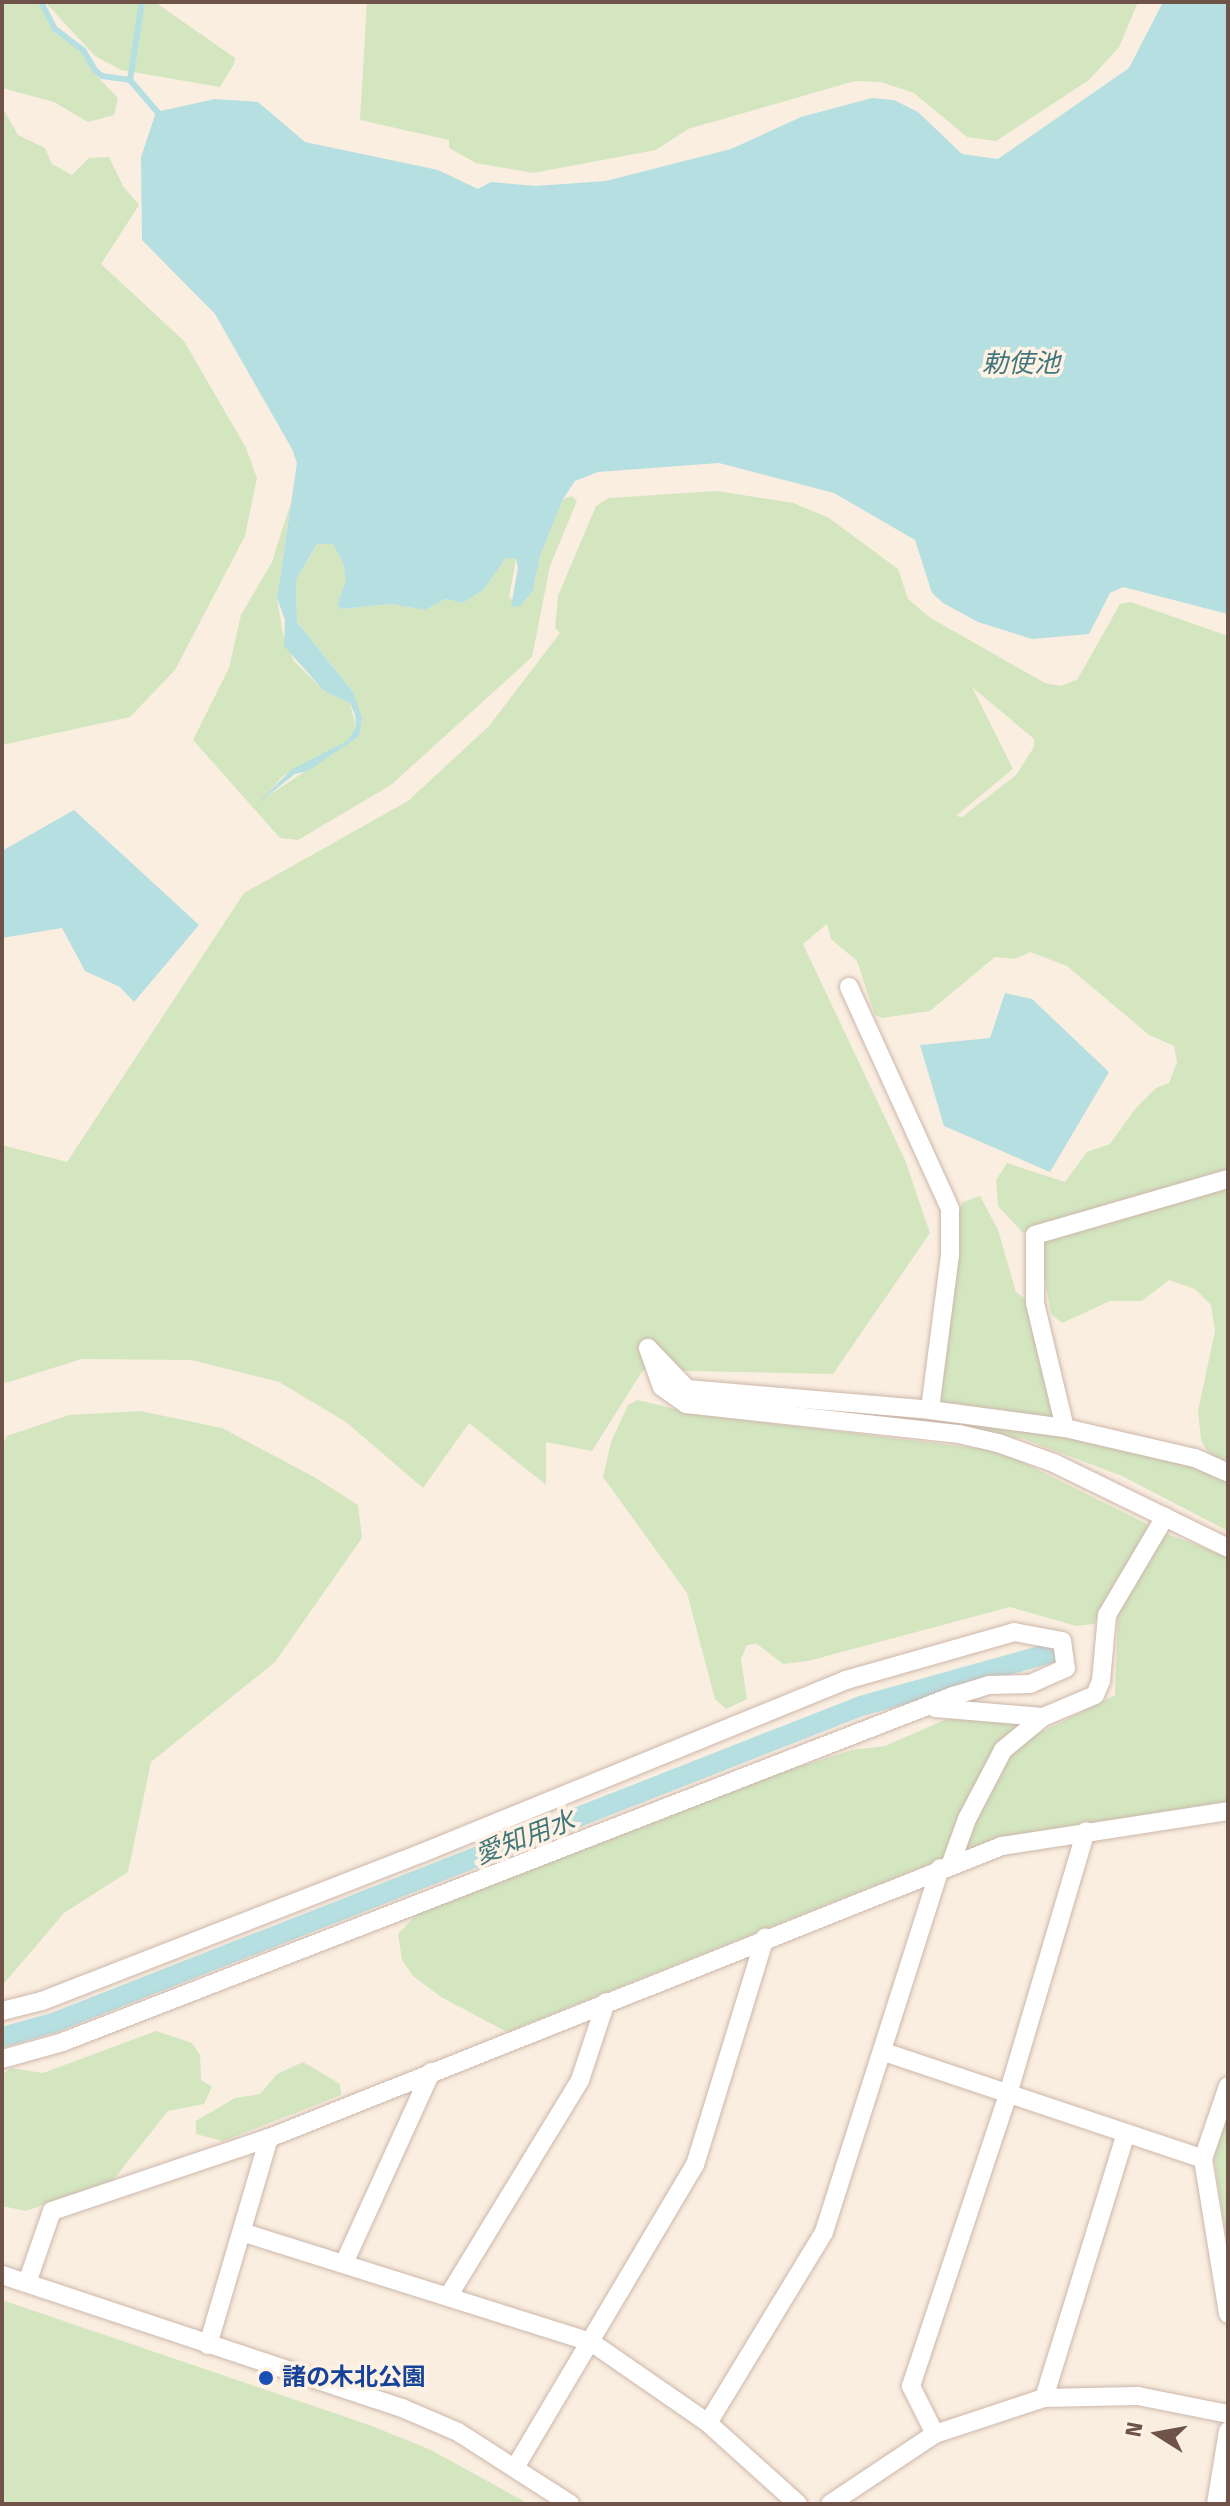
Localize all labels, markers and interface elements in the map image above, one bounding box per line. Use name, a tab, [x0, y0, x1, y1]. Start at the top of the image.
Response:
water label: 勅使池	[982, 348, 1060, 380]
water label: 愛知用水	[471, 1805, 579, 1871]
place label: 諸の木北公園	[282, 2364, 426, 2392]
marker: 諸の木北公園	[257, 2369, 275, 2387]
north arrow	[1118, 2394, 1198, 2474]
text: N	[1119, 2420, 1149, 2439]

